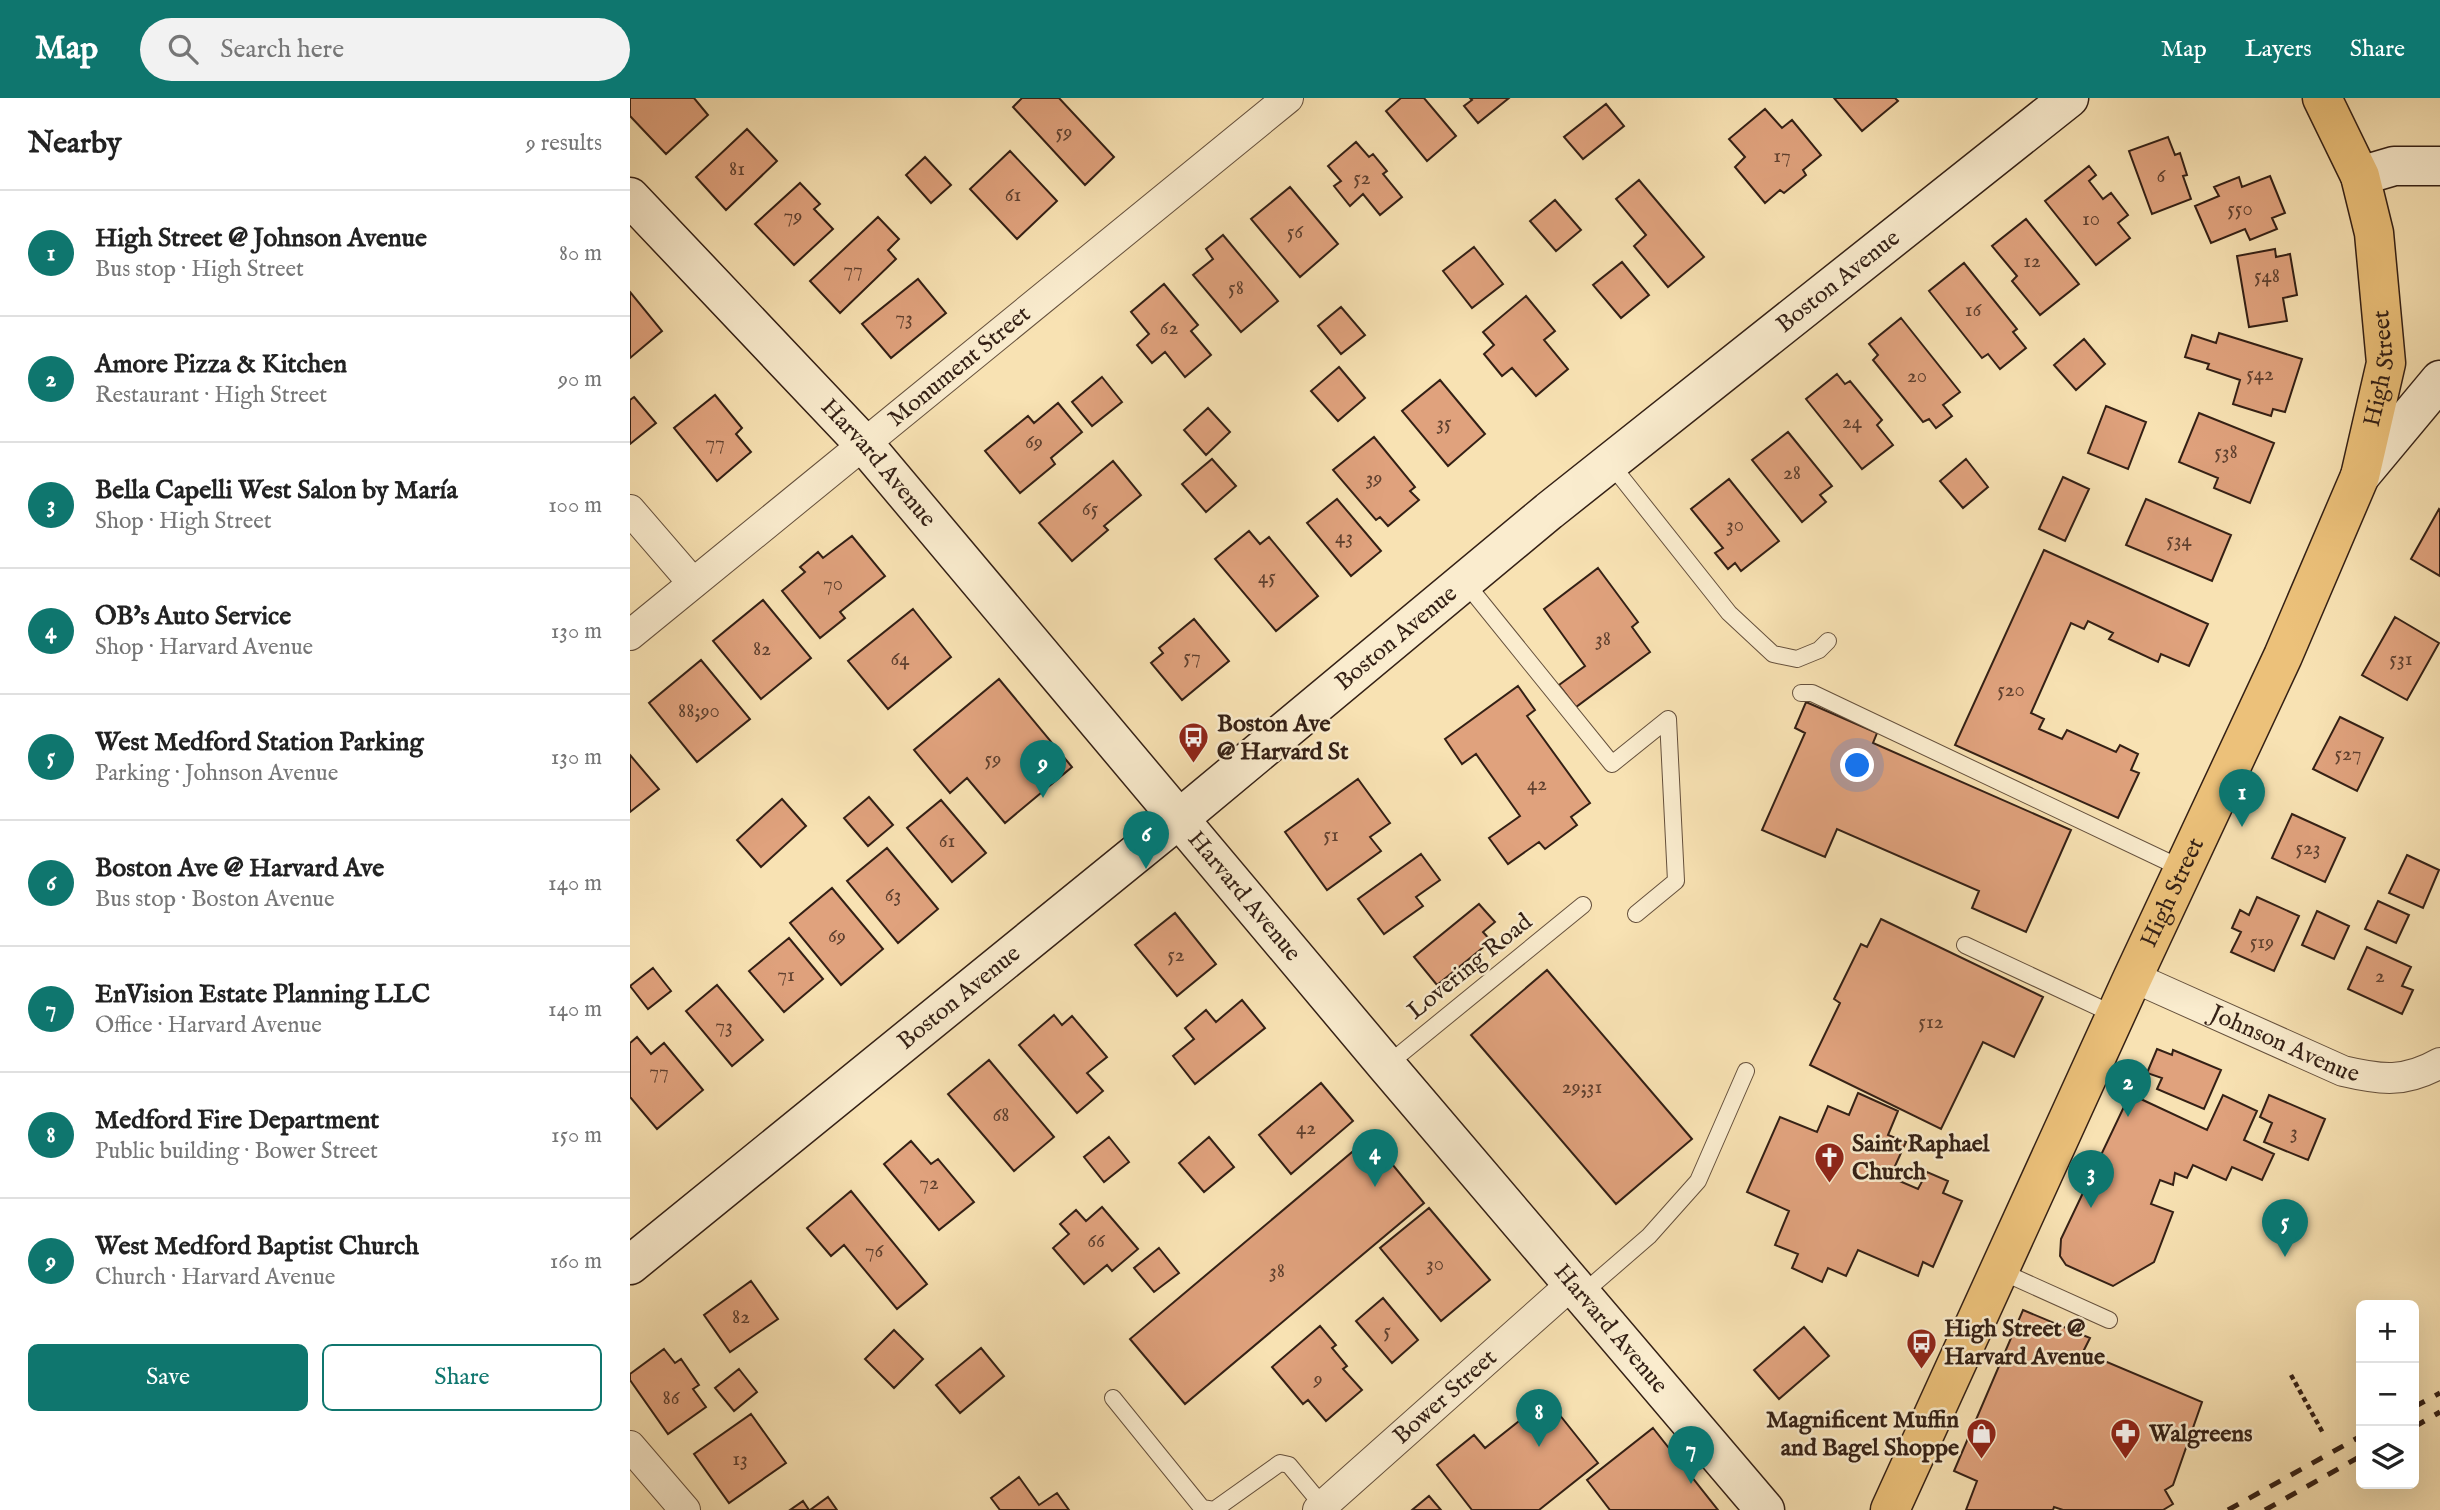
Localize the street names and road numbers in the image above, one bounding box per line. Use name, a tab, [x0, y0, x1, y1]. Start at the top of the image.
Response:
street label: Boston Avenue	[1770, 223, 1906, 340]
street label: Monument Street	[881, 299, 1037, 434]
street label: High Street	[2356, 309, 2402, 430]
street label: Harvard Avenue	[814, 392, 943, 534]
street label: Boston Avenue	[1329, 578, 1464, 698]
street label: Harvard Avenue	[1180, 825, 1308, 968]
street label: High Street	[2133, 833, 2211, 952]
street label: Lovering Road	[1401, 907, 1539, 1027]
street label: Boston Avenue	[891, 938, 1027, 1057]
street label: Johnson Avenue	[2202, 997, 2362, 1090]
street label: Harvard Avenue	[1547, 1257, 1675, 1400]
street label: Bower Street	[1386, 1343, 1503, 1451]

